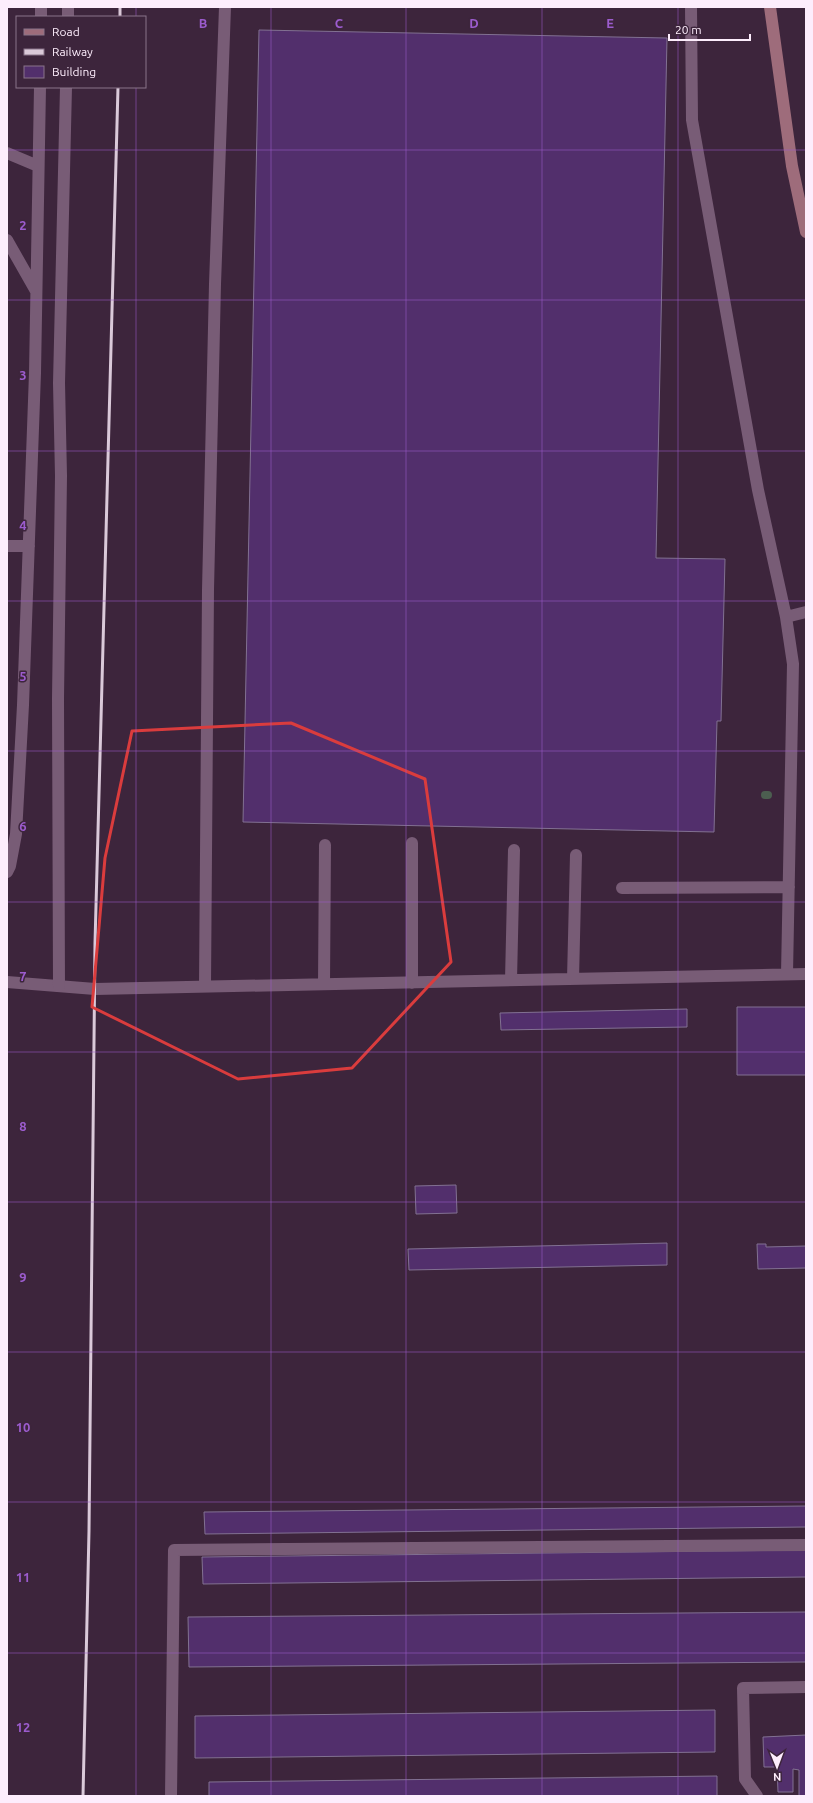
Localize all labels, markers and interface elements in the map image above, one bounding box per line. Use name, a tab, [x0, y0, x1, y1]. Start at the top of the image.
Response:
legend	[16, 16, 146, 88]
text: B	[199, 16, 208, 30]
text: C	[335, 16, 344, 30]
text: D	[469, 16, 479, 30]
text: E	[606, 16, 614, 30]
scale bar	[669, 16, 750, 42]
text: 20 m	[675, 23, 702, 36]
text: Road	[52, 25, 80, 38]
text: Railway	[52, 45, 93, 58]
text: Building	[52, 65, 96, 78]
text: 2	[19, 218, 27, 232]
text: 3	[19, 368, 27, 382]
text: 4	[19, 518, 27, 532]
text: 5	[19, 669, 27, 683]
text: 6	[19, 819, 27, 833]
text: 7	[19, 969, 27, 983]
text: 8	[19, 1119, 27, 1133]
text: 9	[19, 1270, 27, 1284]
text: 10	[16, 1420, 30, 1434]
text: 11	[16, 1570, 30, 1584]
text: 12	[16, 1720, 30, 1734]
north arrow	[757, 1747, 797, 1787]
text: N	[773, 1771, 781, 1783]

